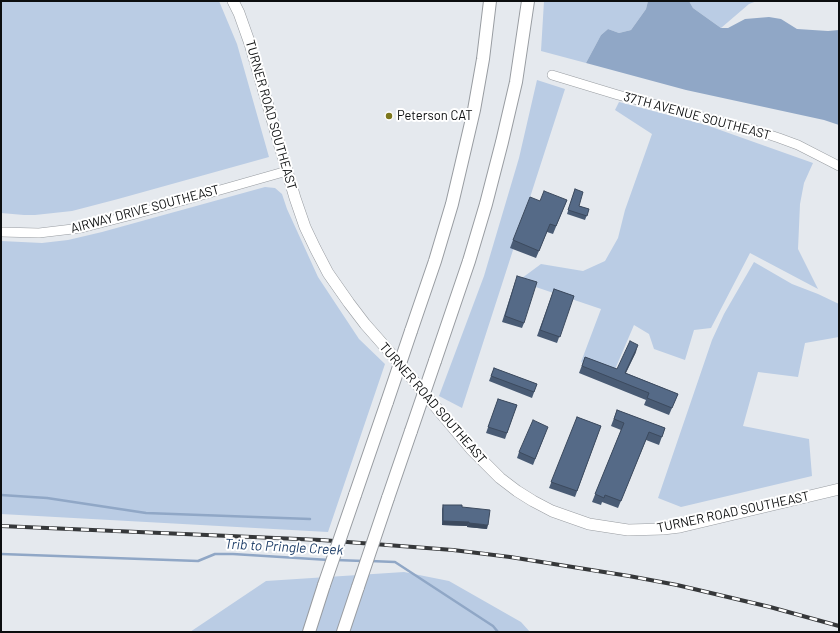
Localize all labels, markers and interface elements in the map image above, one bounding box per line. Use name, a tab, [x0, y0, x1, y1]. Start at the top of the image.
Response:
street label: TURNER ROAD SOUTHEAST	[242, 38, 300, 192]
street label: 37TH AVENUE SOUTHEAST	[622, 89, 772, 143]
place label: Peterson CAT	[397, 108, 473, 124]
marker: Peterson CAT	[384, 111, 394, 121]
street label: AIRWAY DRIVE SOUTHEAST	[69, 182, 221, 236]
street label: TURNER ROAD SOUTHEAST	[376, 339, 490, 467]
street label: TURNER ROAD SOUTHEAST	[655, 488, 811, 536]
water label: Trib to Pringle Creek	[224, 536, 344, 558]

